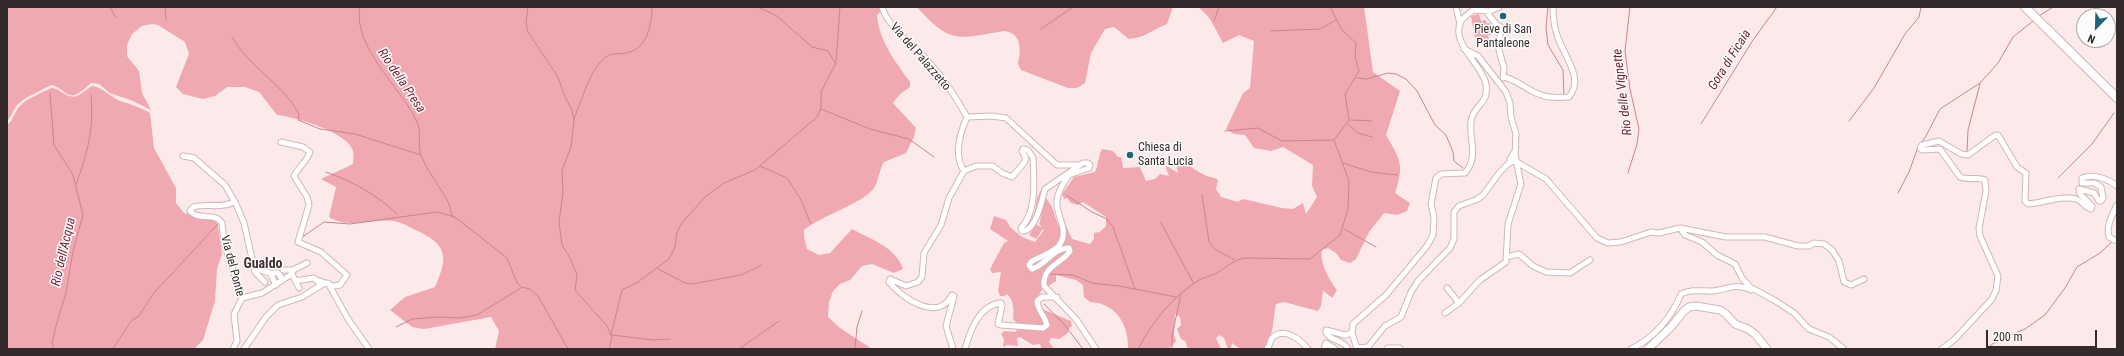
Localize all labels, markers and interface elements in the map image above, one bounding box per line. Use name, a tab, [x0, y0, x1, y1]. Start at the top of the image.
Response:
north arrow	[2076, 8, 2116, 48]
marker: Pieve di San Pantaleone	[1498, 11, 1508, 21]
street label: Via del Palazzetto	[887, 20, 953, 94]
place label: Pieve di San Pantaleone	[1474, 23, 1532, 51]
water label: Gora di Ficaia	[1705, 27, 1755, 93]
text: N	[2086, 31, 2097, 46]
water label: Rio della Presa	[374, 46, 428, 116]
water label: Rio delle Vignette	[1610, 48, 1636, 136]
place label: Chiesa di Santa Lucia	[1138, 141, 1193, 169]
marker: Chiesa di Santa Lucia	[1125, 150, 1135, 160]
water label: Rio dell'Acqua	[49, 216, 79, 288]
street label: Via del Ponte	[217, 234, 247, 298]
district label: Gualdo	[243, 256, 283, 272]
scale bar	[1988, 322, 2099, 348]
text: 200 m	[1993, 330, 2023, 344]

